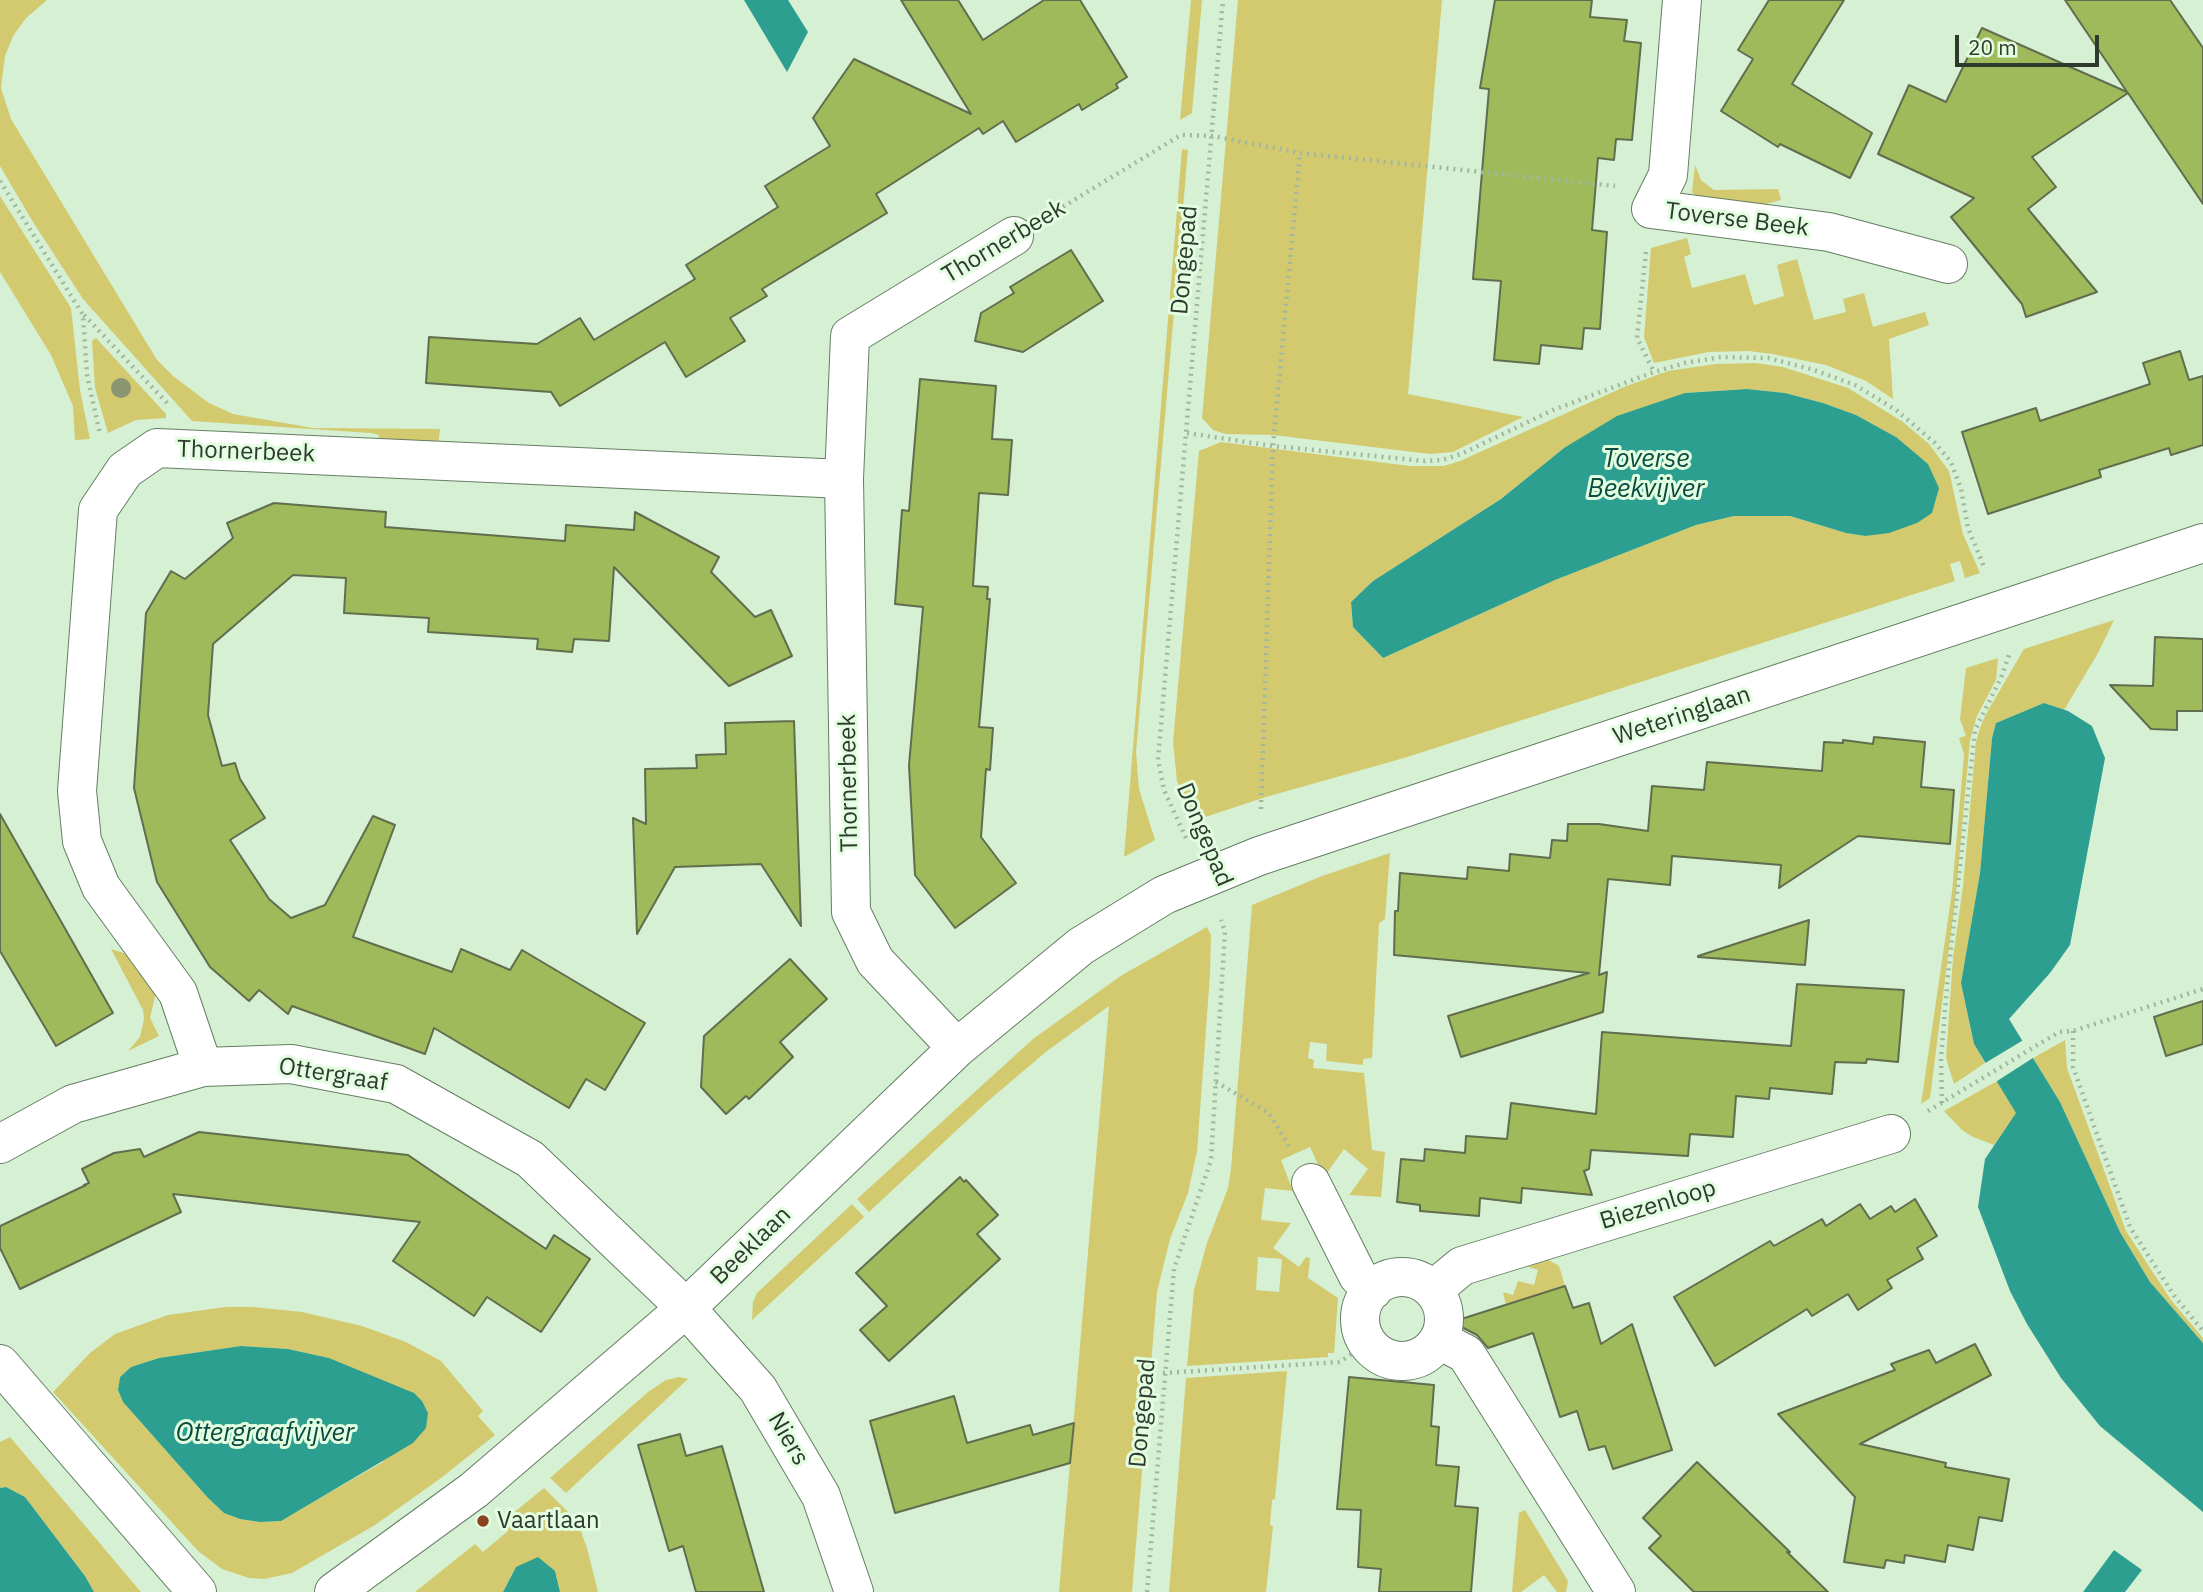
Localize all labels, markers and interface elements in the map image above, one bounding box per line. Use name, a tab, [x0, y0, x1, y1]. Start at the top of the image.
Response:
scale bar	[1958, 21, 2102, 65]
text: 20 m	[1968, 33, 2017, 61]
street label: Thornerbeek	[937, 194, 1071, 290]
street label: Toverse Beek	[1664, 197, 1810, 243]
street label: Dongepad	[1166, 204, 1204, 316]
street label: Thornerbeek	[176, 435, 316, 469]
water label: Toverse Beekvijver	[1587, 443, 1705, 504]
street label: Weteringlaan	[1610, 680, 1754, 752]
street label: Thornerbeek	[833, 714, 865, 852]
street label: Dongepad	[1169, 779, 1239, 891]
street label: Ottergraaf	[277, 1052, 389, 1098]
street label: Biezenloop	[1597, 1174, 1719, 1236]
street label: Beeklaan	[705, 1201, 797, 1291]
street label: Dongepad	[1124, 1357, 1162, 1469]
street label: Niers	[761, 1407, 815, 1471]
water label: Ottergraafvijver	[176, 1417, 354, 1449]
place label: Vaartlaan	[497, 1507, 600, 1535]
marker: Vaartlaan	[475, 1513, 491, 1529]

